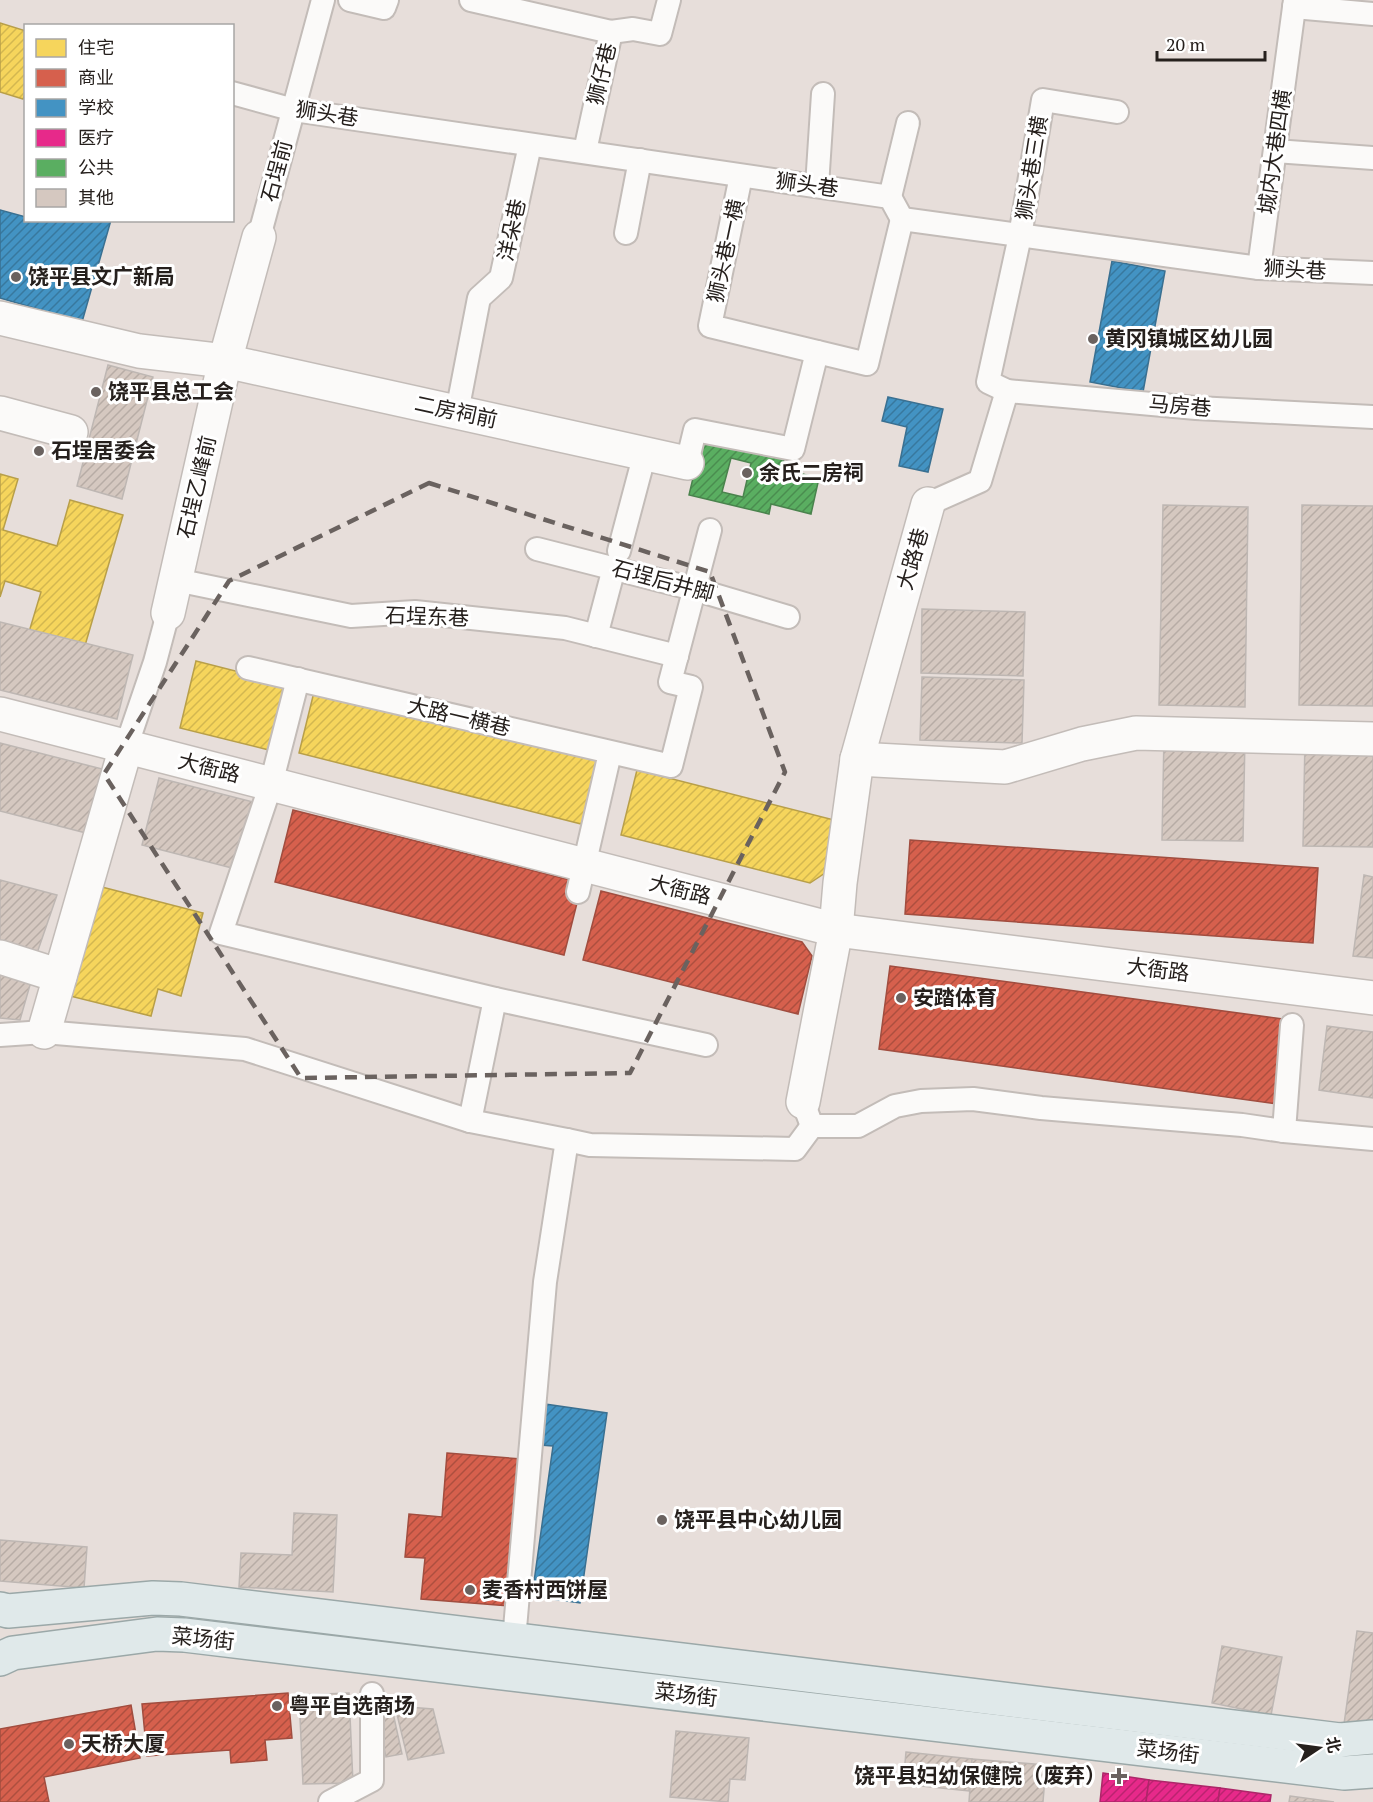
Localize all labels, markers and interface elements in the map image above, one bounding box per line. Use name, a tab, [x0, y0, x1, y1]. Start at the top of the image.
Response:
legend	[24, 24, 234, 222]
scale bar	[1157, 24, 1265, 62]
text: 20 m	[1166, 32, 1206, 56]
text: 住宅	[78, 35, 114, 59]
street label: 狮仔巷	[580, 40, 622, 108]
text: 商业	[78, 65, 114, 89]
street label: 城内大巷四横	[1251, 88, 1297, 216]
street label: 狮头巷	[294, 94, 360, 132]
text: 学校	[78, 95, 114, 119]
street label: 狮头巷三横	[1009, 114, 1053, 222]
text: 医疗	[78, 125, 114, 149]
street label: 石埕前	[254, 137, 298, 205]
text: 公共	[78, 155, 114, 179]
street label: 狮头巷	[774, 166, 840, 202]
text: 其他	[78, 185, 114, 209]
street label: 洋朵巷	[491, 196, 531, 264]
street label: 狮头巷一横	[700, 197, 750, 305]
street label: 狮头巷	[1263, 253, 1327, 285]
place label: 饶平县文广新局	[28, 262, 175, 290]
marker: 饶平县文广新局	[9, 270, 23, 284]
place label: 黄冈镇城区幼儿园	[1105, 324, 1273, 352]
marker: 黄冈镇城区幼儿园	[1086, 332, 1100, 346]
place label: 饶平县总工会	[108, 377, 234, 405]
marker: 饶平县总工会	[89, 385, 103, 399]
street label: 马房巷	[1147, 388, 1213, 422]
street label: 二房祠前	[412, 389, 500, 433]
street label: 石埕乙峰前	[171, 432, 221, 541]
place label: 石埕居委会	[51, 436, 156, 464]
marker: 石埕居委会	[32, 444, 46, 458]
place label: 余氏二房祠	[759, 458, 864, 486]
marker: 余氏二房祠	[740, 466, 754, 480]
street label: 大路巷	[890, 525, 934, 593]
street label: 石埕后井脚	[609, 553, 718, 607]
street label: 石埕东巷	[385, 601, 469, 631]
street label: 大路一横巷	[405, 691, 514, 741]
street label: 大衙路	[175, 746, 243, 788]
street label: 大衙路	[646, 868, 714, 910]
street label: 大衙路	[1125, 951, 1191, 987]
place label: 安踏体育	[913, 983, 997, 1011]
marker: 安踏体育	[894, 991, 908, 1005]
place label: 饶平县中心幼儿园	[674, 1505, 842, 1533]
marker: 饶平县中心幼儿园	[655, 1513, 669, 1527]
place label: 麦香村西饼屋	[482, 1575, 608, 1603]
marker: 麦香村西饼屋	[463, 1583, 477, 1597]
street label: 菜场街	[170, 1621, 236, 1655]
street label: 菜场街	[653, 1676, 719, 1712]
place label: 粤平自选商场	[289, 1691, 415, 1719]
marker: 粤平自选商场	[270, 1699, 284, 1713]
north arrow	[1289, 1718, 1349, 1778]
place label: 天桥大厦	[81, 1729, 165, 1757]
street label: 菜场街	[1135, 1733, 1201, 1769]
text: 北	[1321, 1734, 1346, 1755]
marker: 天桥大厦	[62, 1737, 76, 1751]
place label: 饶平县妇幼保健院（废弃）	[854, 1761, 1106, 1789]
marker: 饶平县妇幼保健院（废弃）	[1110, 1767, 1128, 1785]

